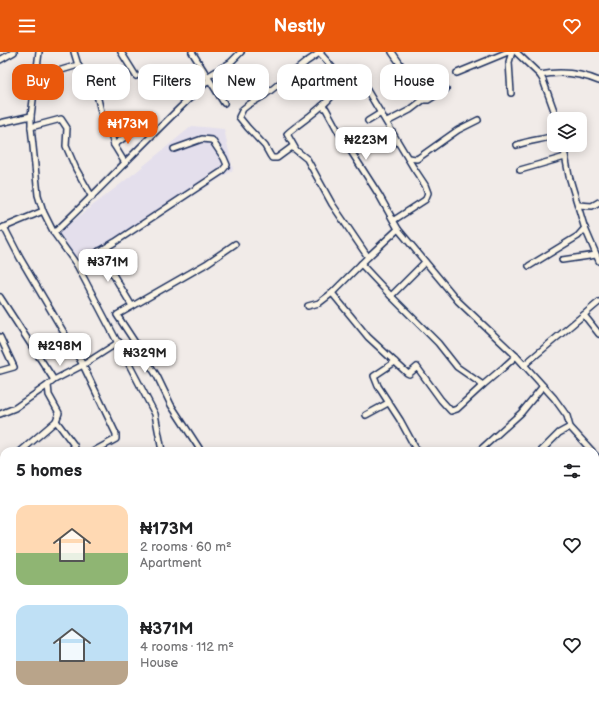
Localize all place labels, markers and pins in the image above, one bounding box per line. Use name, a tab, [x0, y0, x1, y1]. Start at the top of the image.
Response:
pin: ₦173M	[100, 111, 156, 145]
pin: ₦223M	[338, 127, 394, 161]
pin: ₦371M	[80, 249, 136, 283]
pin: ₦298M	[32, 333, 88, 367]
pin: ₦329M	[117, 340, 173, 374]

